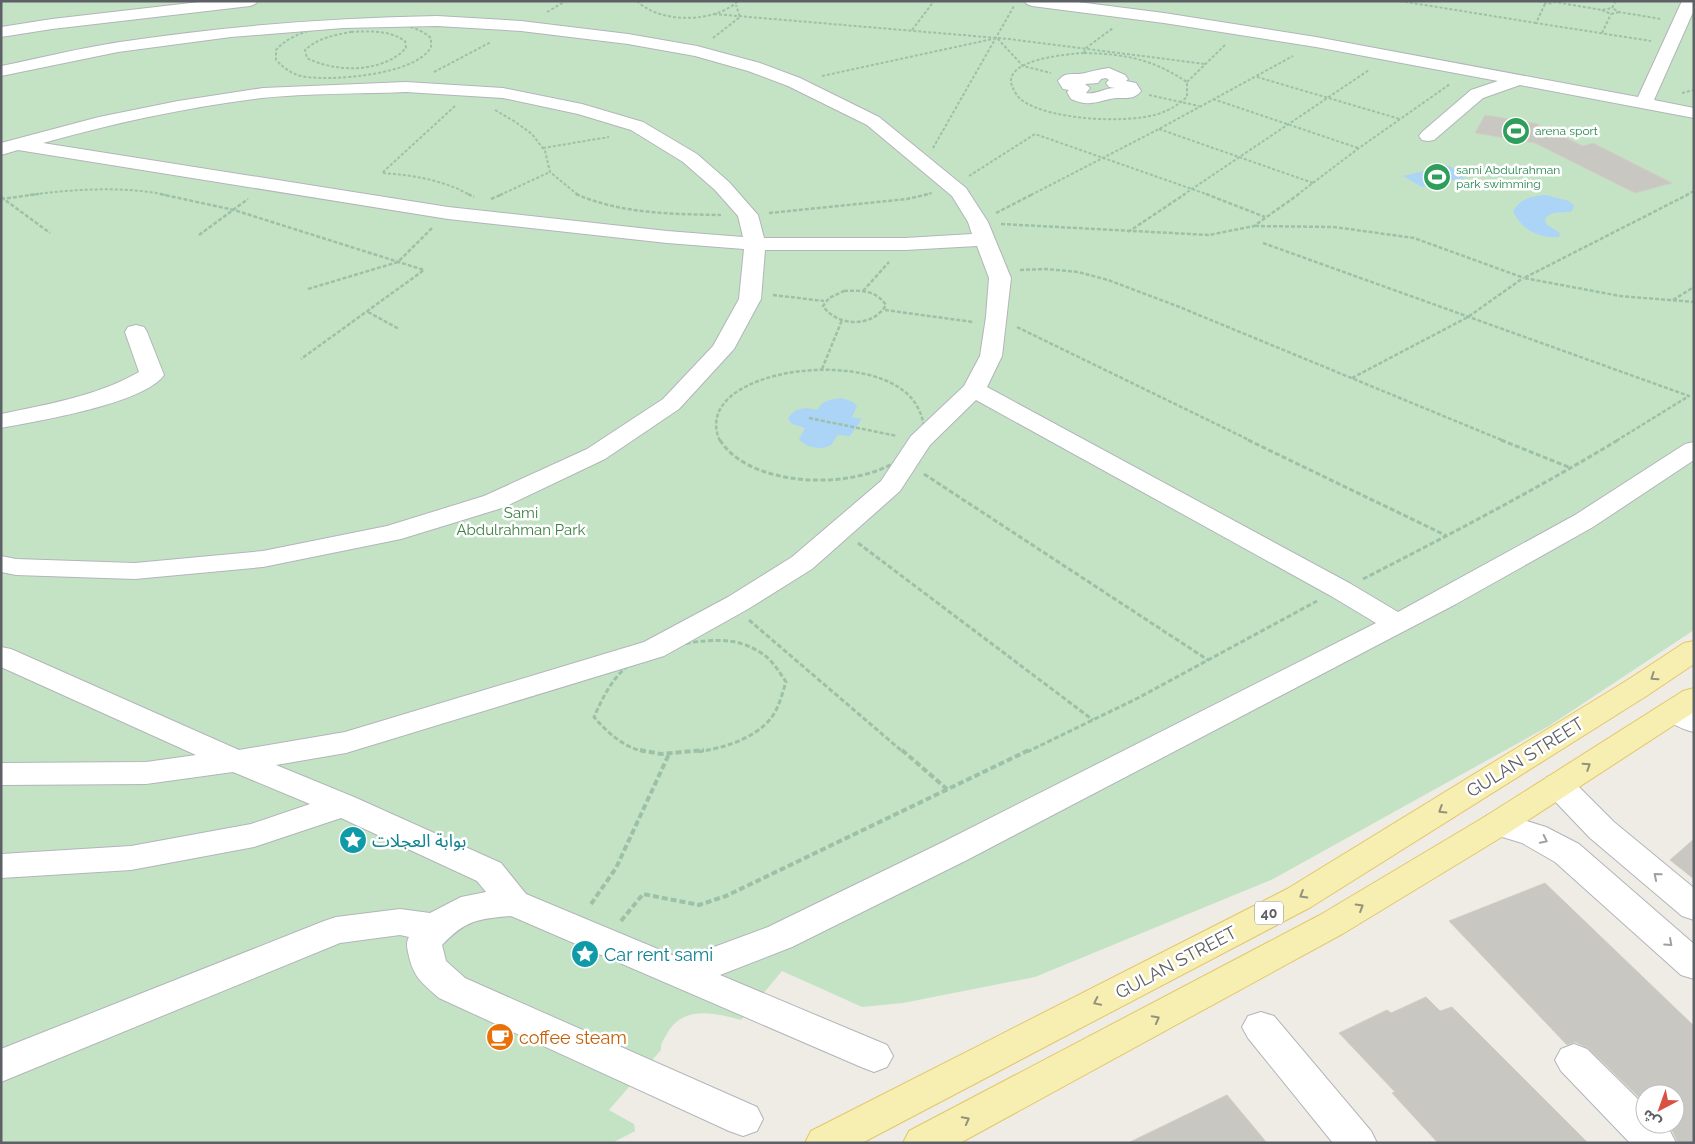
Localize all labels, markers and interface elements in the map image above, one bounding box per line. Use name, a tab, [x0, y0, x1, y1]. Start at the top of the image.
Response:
sports icon: arena sport	[1501, 116, 1531, 146]
place label: arena sport	[1535, 124, 1598, 138]
sports icon: sami Abdulrahman park swimming	[1422, 162, 1452, 192]
place label: sami Abdulrahman park swimming	[1456, 163, 1560, 191]
park label: Sami Abdulrahman Park	[456, 504, 586, 539]
one-way arrow	[1650, 671, 1659, 680]
street label: GULAN STREET	[1463, 713, 1587, 801]
one-way arrow	[1581, 763, 1591, 772]
one-way arrow	[1438, 803, 1447, 813]
place icon: بوابة العجلات	[338, 825, 368, 855]
place label: بوابة العجلات	[372, 830, 466, 852]
one-way arrow	[1539, 834, 1548, 845]
one-way arrow	[1653, 873, 1662, 882]
one-way arrow	[1300, 888, 1309, 898]
road number: 40	[1255, 901, 1283, 924]
one-way arrow	[1354, 903, 1363, 913]
street label: GULAN STREET	[1112, 921, 1240, 1003]
one-way arrow	[1664, 937, 1673, 946]
place icon: Car rent sami	[570, 939, 600, 969]
place label: Car rent sami	[604, 944, 713, 965]
one-way arrow	[1093, 996, 1102, 1007]
one-way arrow	[1151, 1015, 1160, 1025]
cafe icon: coffee steam	[485, 1022, 515, 1052]
place label: coffee steam	[519, 1027, 627, 1048]
north arrow	[1635, 1084, 1685, 1134]
text: ش	[1639, 1106, 1664, 1131]
one-way arrow	[961, 1116, 970, 1126]

